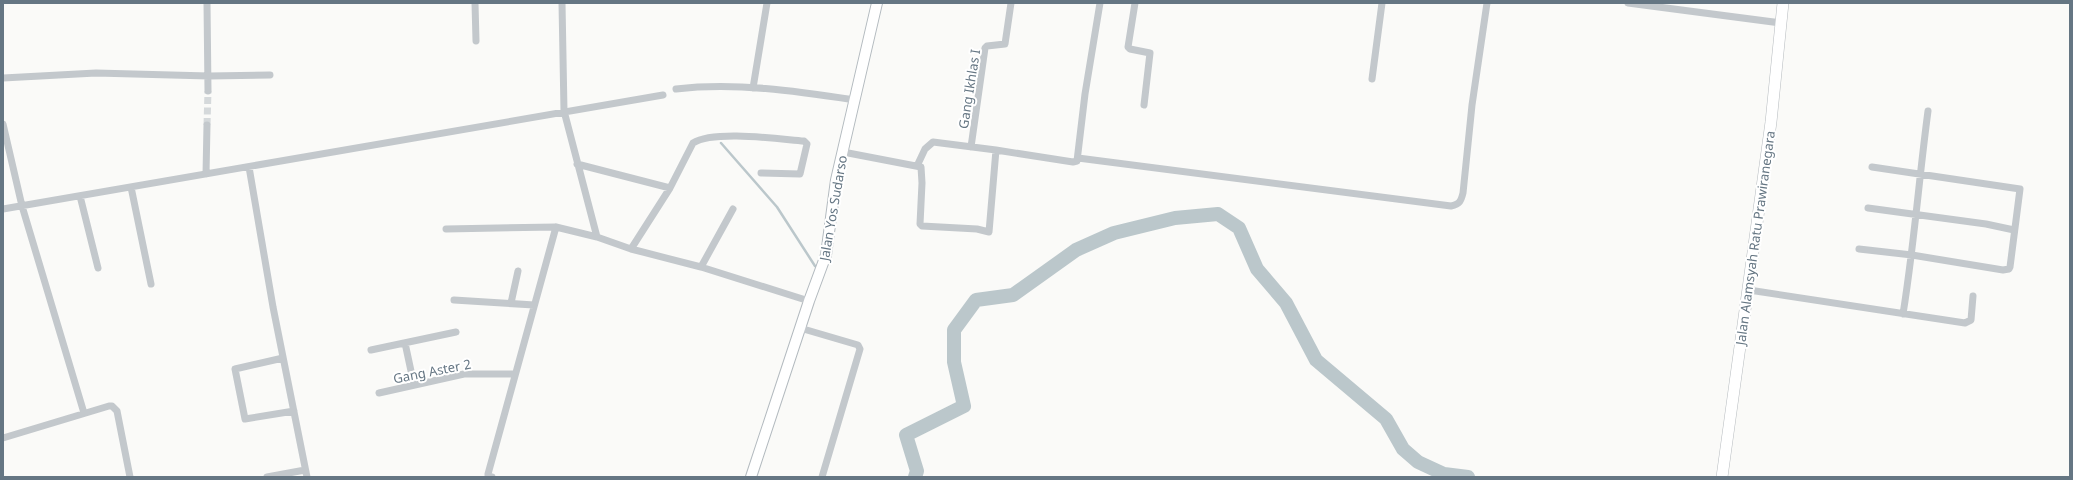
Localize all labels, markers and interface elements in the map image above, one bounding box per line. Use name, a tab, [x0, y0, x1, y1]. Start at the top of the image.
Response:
street label: Gang Ikhlas I	[954, 48, 984, 130]
street label: Jalan Alamsyah Ratu Prawiranegara	[1731, 130, 1779, 348]
street label: Jalan Yos Sudarso	[814, 154, 851, 264]
street label: Gang Aster 2	[392, 355, 472, 387]

